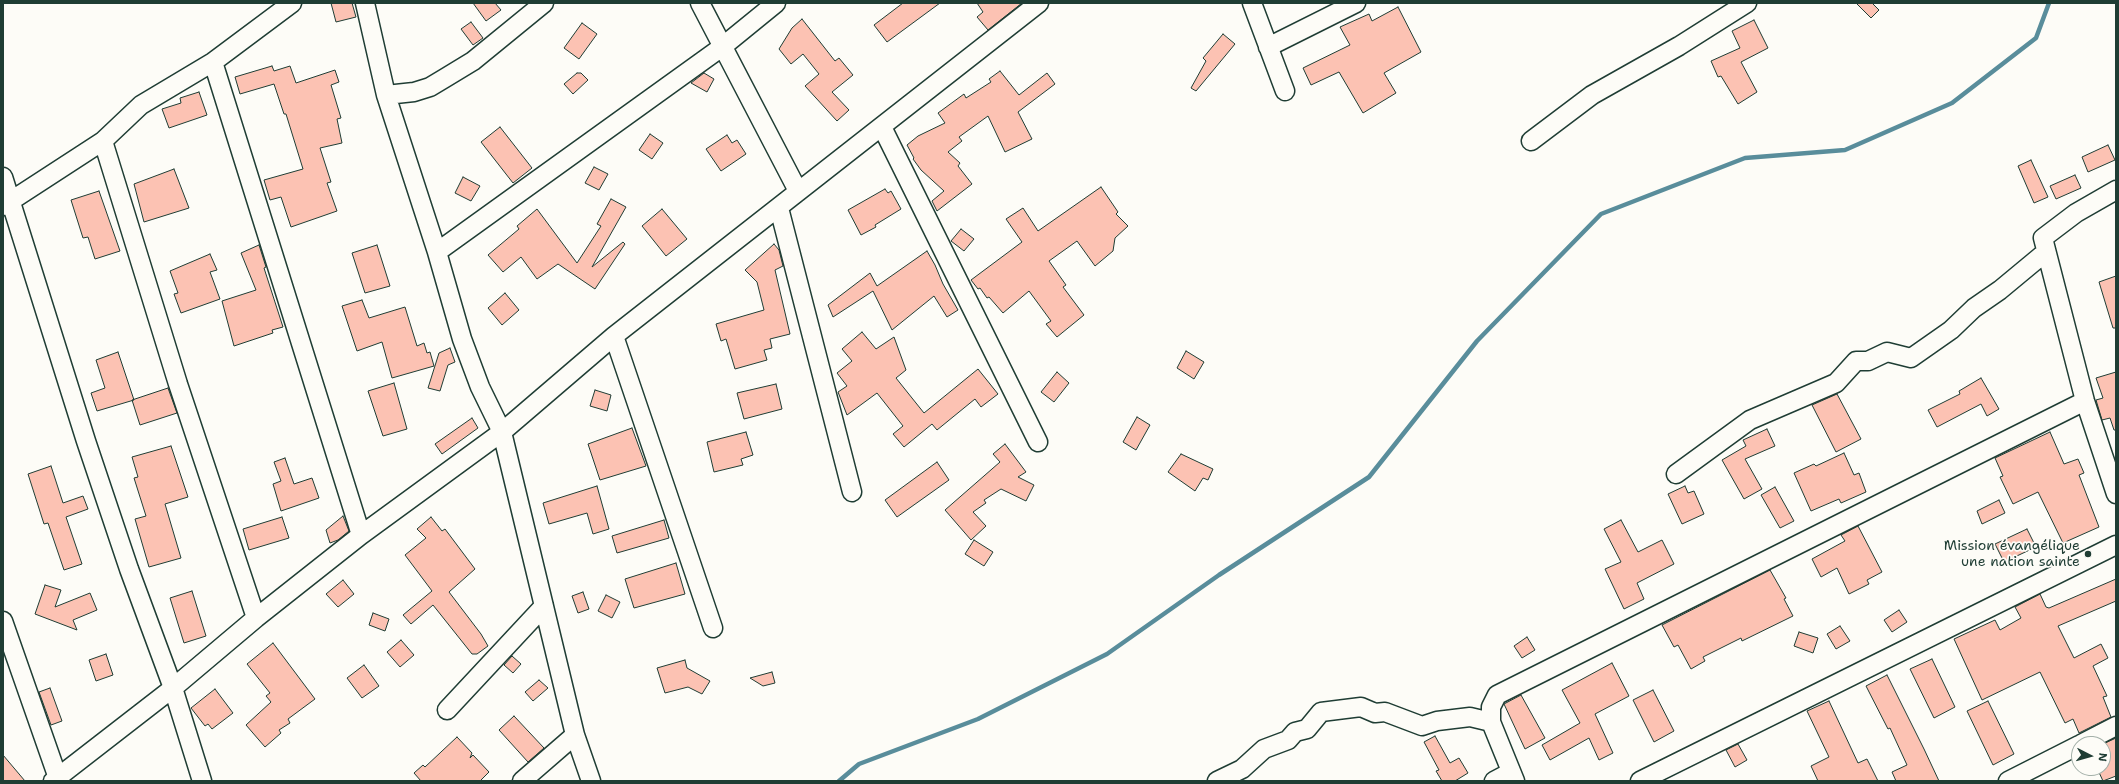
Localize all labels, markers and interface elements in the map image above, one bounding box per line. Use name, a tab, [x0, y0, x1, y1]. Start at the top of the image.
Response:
place label: Mission évangélique une nation sainte	[1944, 538, 2080, 570]
marker: Mission évangélique une nation sainte	[2083, 549, 2093, 559]
north arrow	[2071, 736, 2111, 776]
text: N	[2095, 752, 2110, 762]

